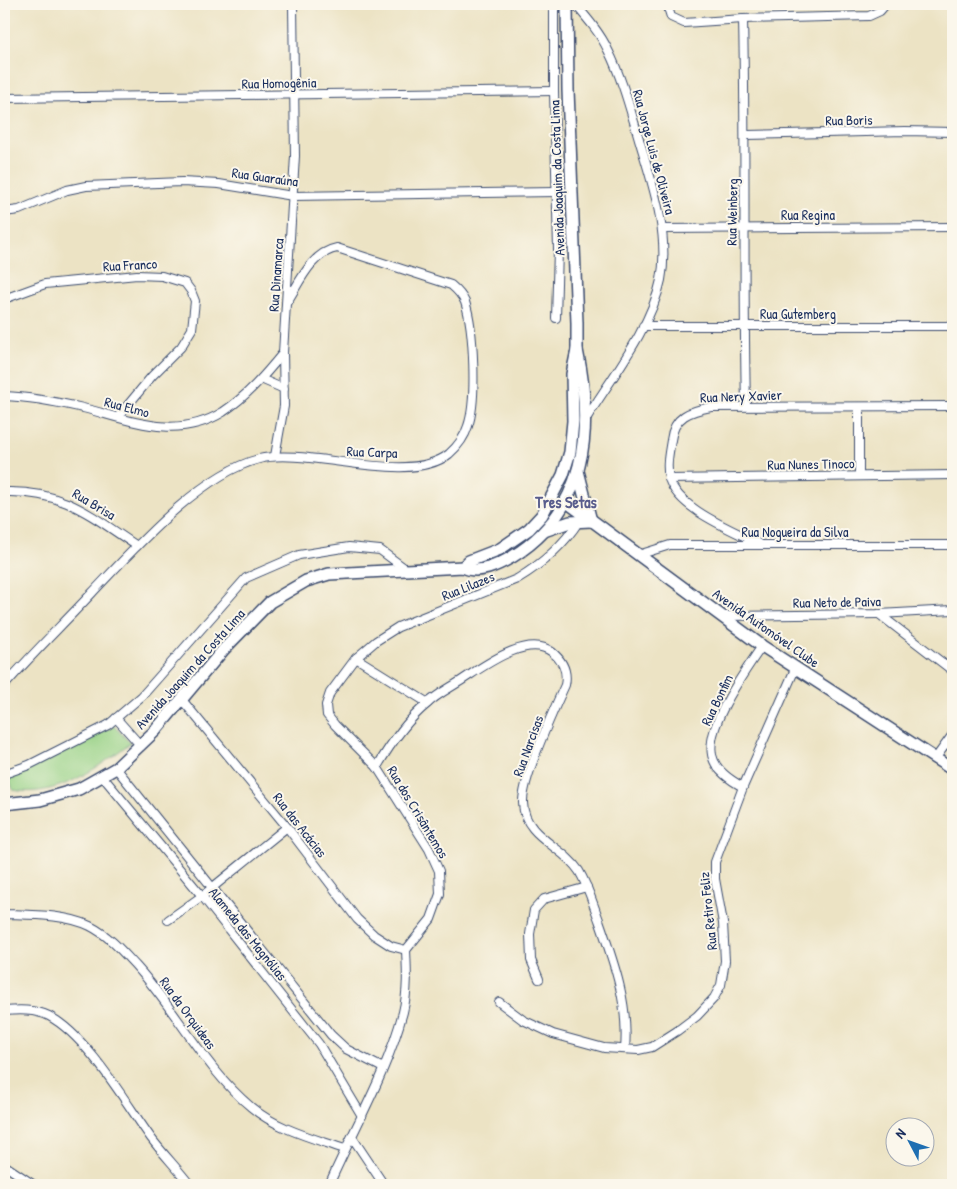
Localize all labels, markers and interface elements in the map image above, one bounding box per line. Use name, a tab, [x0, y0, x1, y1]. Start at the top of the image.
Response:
street label: Rua Homogênia	[241, 72, 317, 94]
street label: Rua Jorge Luis de Oliveira	[628, 87, 680, 217]
street label: Avenida Joaquim da Costa Lima	[544, 99, 570, 256]
street label: Rua Boris	[825, 110, 873, 129]
street label: Rua Guaraúna	[231, 162, 300, 191]
street label: Rua Weinberg	[721, 178, 743, 246]
street label: Rua Regina	[781, 205, 835, 225]
street label: Rua Dinamarca	[263, 237, 288, 312]
street label: Rua Franco	[102, 254, 158, 275]
street label: Rua Gutemberg	[760, 304, 836, 324]
street label: Rua Nery Xavier	[700, 385, 783, 407]
street label: Rua Elmo	[103, 391, 152, 422]
street label: Rua Carpa	[346, 441, 398, 463]
street label: Rua Nunes Tinoco	[767, 453, 855, 474]
street label: Rua Brisa	[69, 483, 120, 524]
district label: Tres Setas	[534, 491, 598, 513]
street label: Rua Nogueira da Silva	[742, 522, 849, 542]
street label: Rua Lilazes	[439, 566, 497, 605]
street label: Avenida Automóvel Clube	[709, 584, 824, 672]
street label: Rua Neto de Paiva	[793, 591, 882, 612]
street label: Avenida Joaquim da Costa Lima	[130, 604, 250, 734]
street label: Rua Bonfim	[696, 671, 737, 729]
street label: Rua Narcisas	[508, 713, 547, 779]
street label: Rua dos Crisântemos	[383, 762, 454, 862]
street label: Rua das Acácias	[269, 788, 332, 861]
street label: Rua Retiro Feliz	[694, 871, 721, 951]
street label: Alameda das Magnólias	[204, 883, 292, 985]
street label: Rua da Orquideas	[155, 973, 221, 1053]
north arrow	[884, 1116, 934, 1166]
text: N	[890, 1124, 910, 1142]

